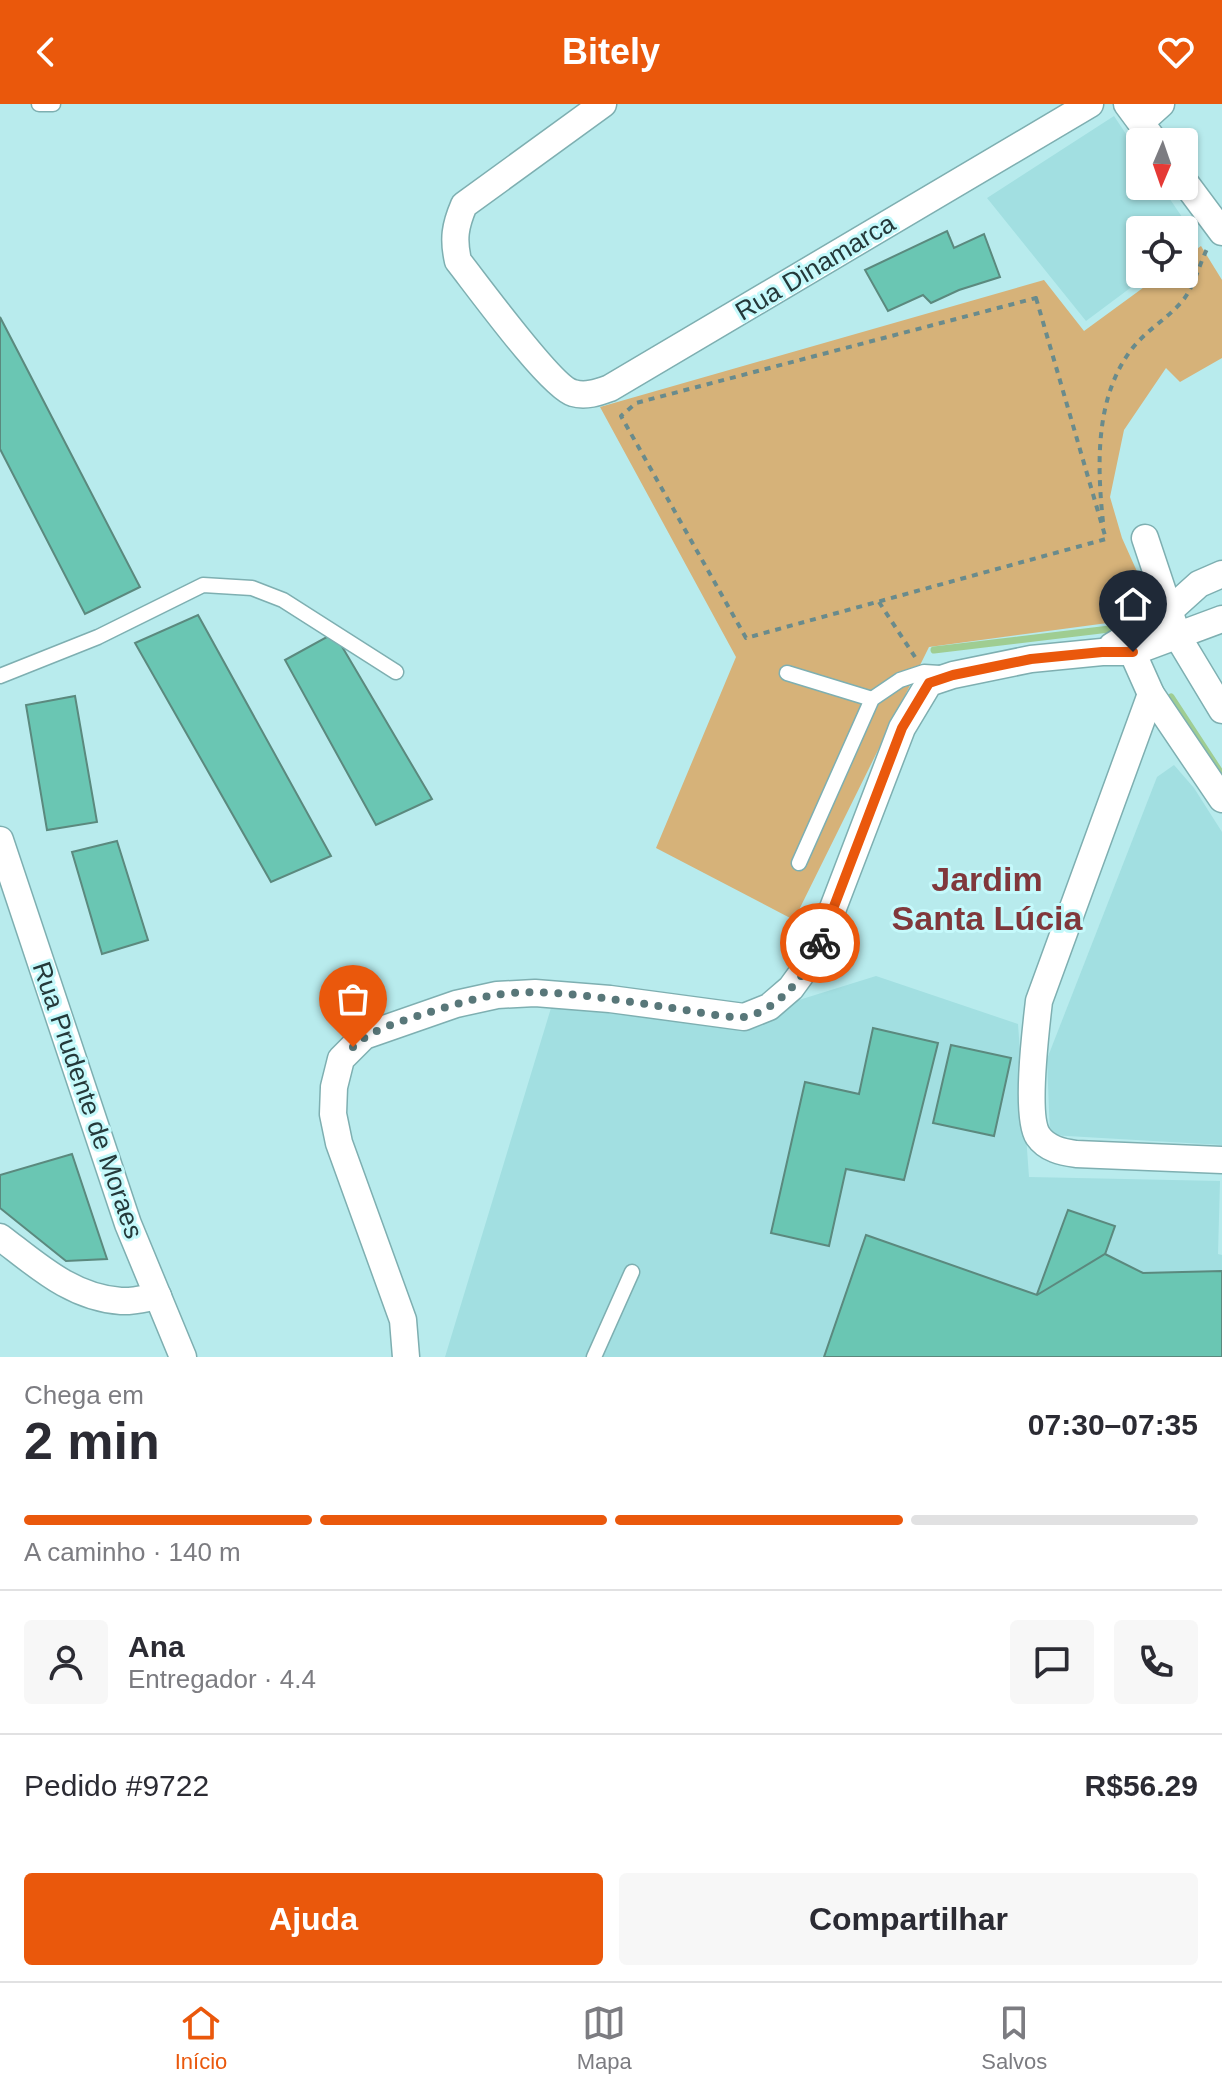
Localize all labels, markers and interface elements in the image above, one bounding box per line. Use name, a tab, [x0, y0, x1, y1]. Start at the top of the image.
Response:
icon: back	[24, 30, 68, 74]
icon: heart	[1154, 30, 1198, 74]
text: Bitely	[562, 31, 660, 72]
north arrow	[1126, 128, 1198, 200]
map controls	[1126, 128, 1198, 288]
street label: Rua Dinamarca	[730, 207, 901, 326]
button: locate	[1126, 216, 1198, 288]
pin	[1099, 570, 1167, 652]
icon: home	[1111, 582, 1155, 626]
district label: Jardim Santa Lúcia	[892, 860, 1084, 937]
courier	[780, 903, 860, 983]
icon: bike	[798, 921, 842, 965]
street label: Rua Prudente de Moraes	[27, 958, 149, 1242]
pin	[319, 965, 387, 1047]
icon: bag	[331, 977, 375, 1021]
text: Chega em	[24, 1380, 144, 1410]
text: 07:30–07:35	[1028, 1408, 1198, 1441]
text: 2 min	[24, 1412, 160, 1470]
text: A caminho · 140 m	[24, 1537, 241, 1567]
button: person	[24, 1620, 108, 1704]
button: chat	[1010, 1620, 1094, 1704]
button: phone	[1114, 1620, 1198, 1704]
text: Ana	[128, 1630, 185, 1663]
text: Entregador · 4.4	[128, 1664, 316, 1694]
text: Pedido #9722	[24, 1769, 209, 1802]
text: R$56.29	[1085, 1769, 1198, 1802]
button: Ajuda	[24, 1873, 603, 1965]
button: Compartilhar	[619, 1873, 1198, 1965]
tab: Início	[175, 2001, 227, 2075]
tab: Mapa	[577, 2001, 632, 2075]
tab: Salvos	[981, 2001, 1047, 2075]

